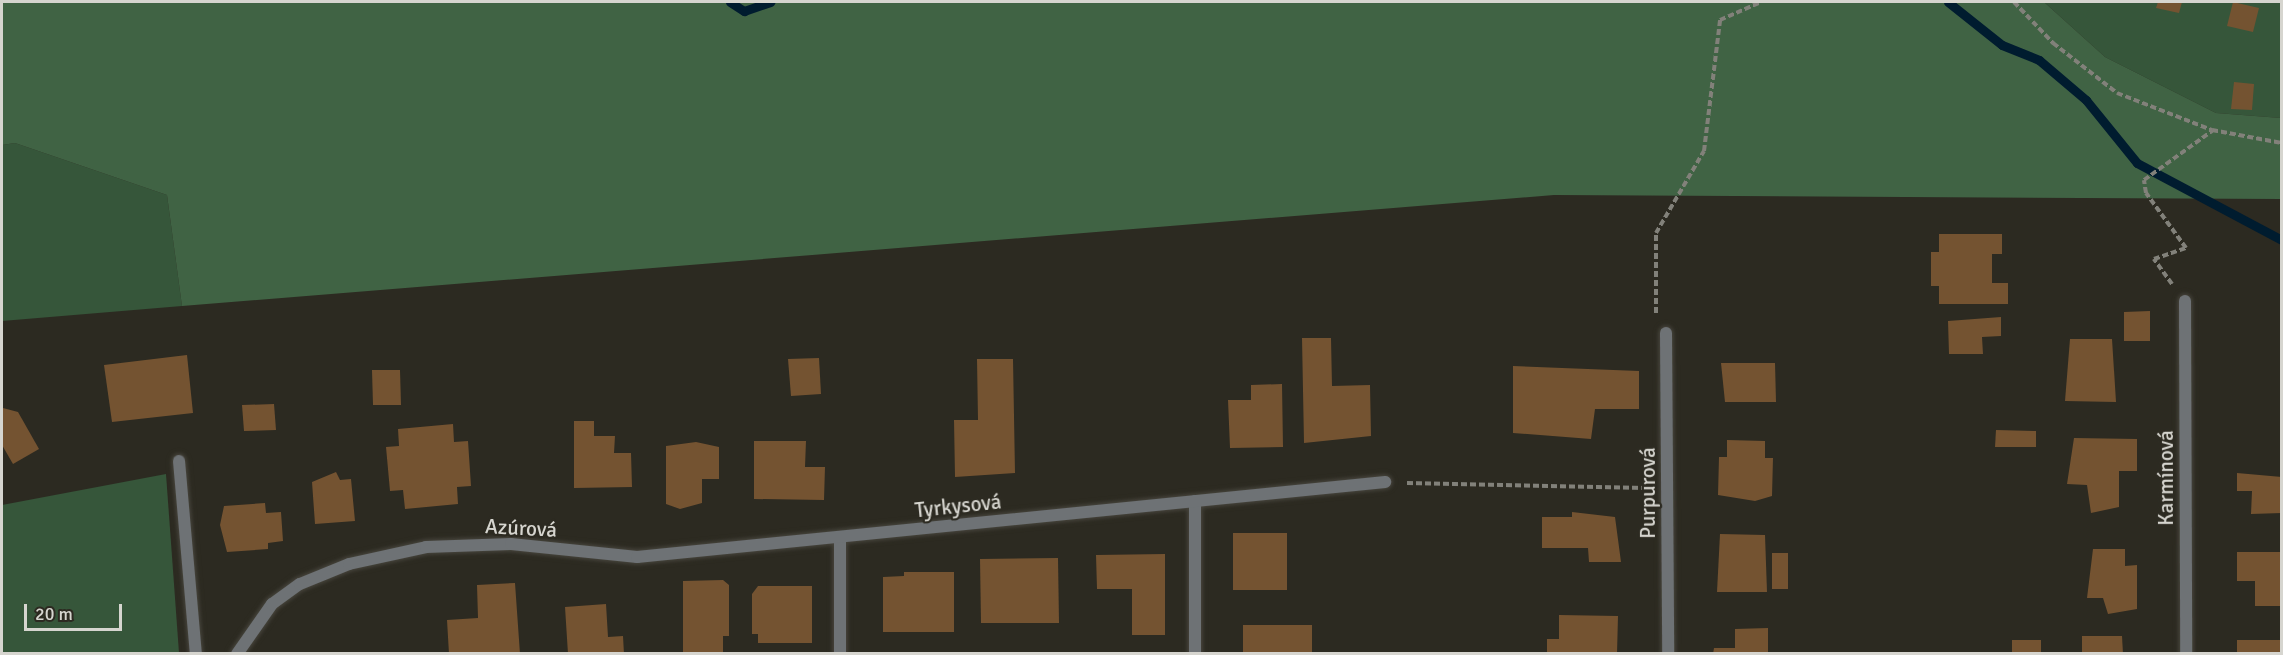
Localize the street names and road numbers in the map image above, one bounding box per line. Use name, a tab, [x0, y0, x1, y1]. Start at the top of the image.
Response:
street label: Karmínová	[2153, 430, 2179, 526]
street label: Purpurová	[1635, 447, 1661, 539]
street label: Tyrkysová	[914, 489, 1002, 523]
street label: Azúrová	[484, 514, 558, 542]

